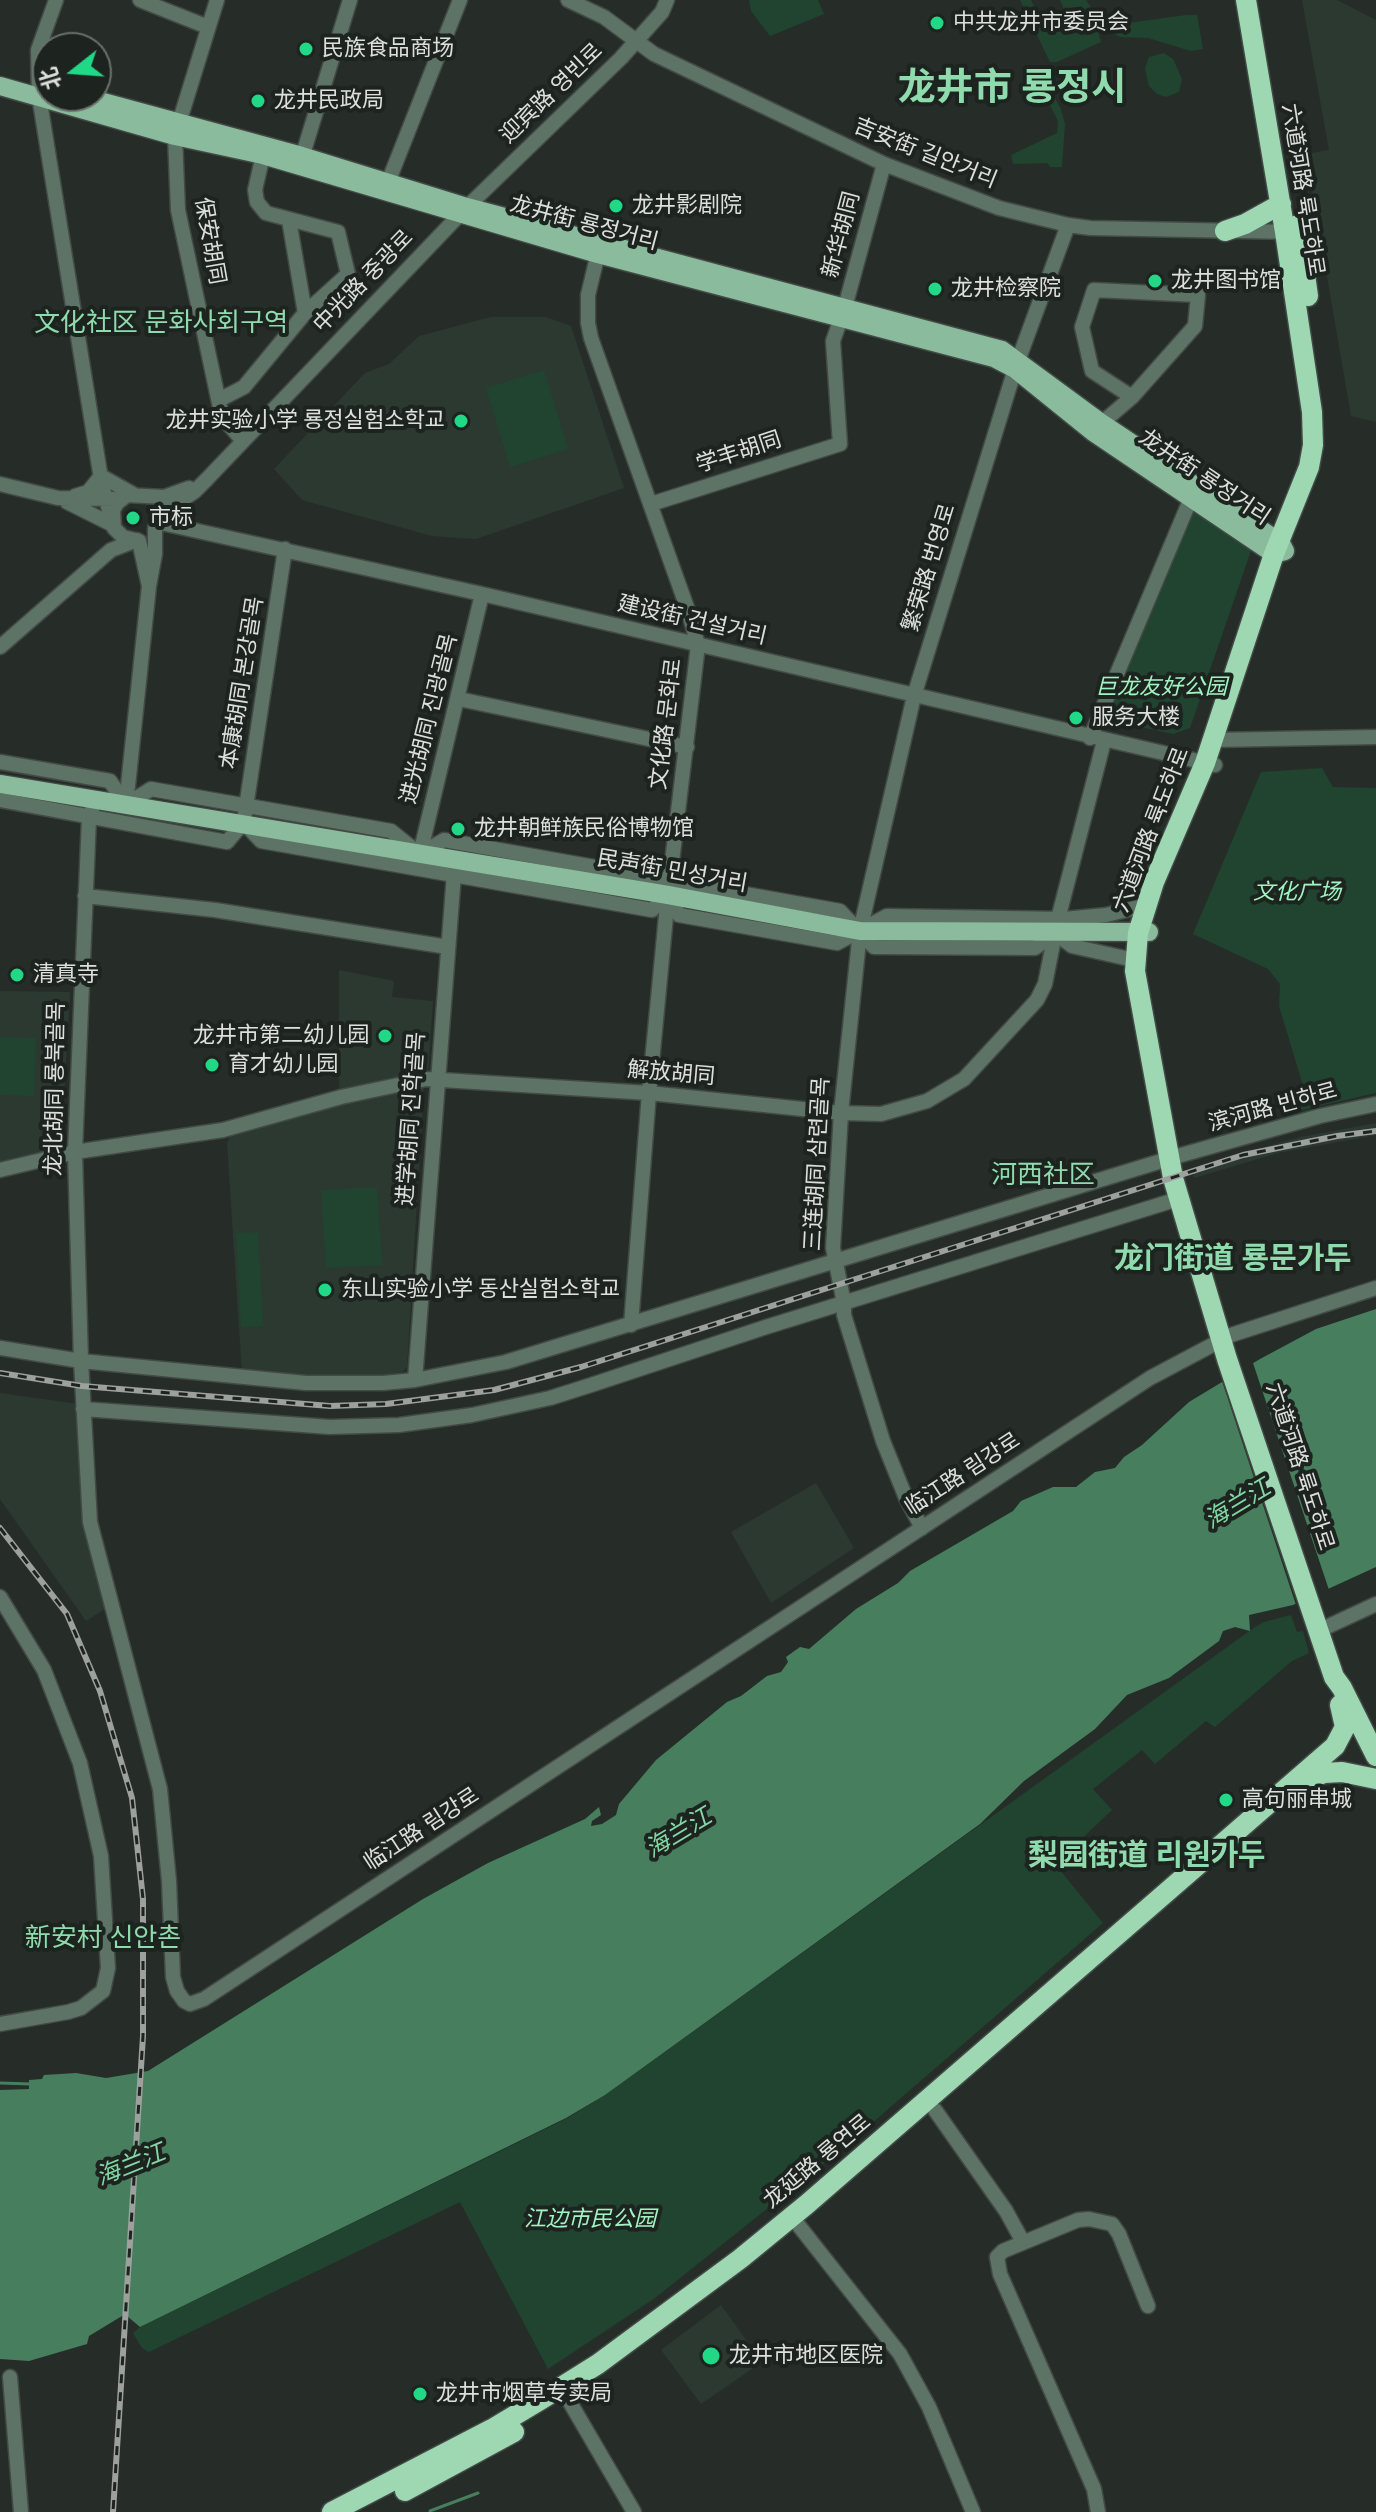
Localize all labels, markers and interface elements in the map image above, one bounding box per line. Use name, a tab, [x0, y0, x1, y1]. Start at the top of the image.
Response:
place label: 中共龙井市委员会	[953, 10, 1129, 36]
marker: 中共龙井市委员会	[928, 14, 946, 32]
north arrow	[32, 32, 112, 112]
place label: 民族食品商场	[322, 36, 454, 62]
street label: 迎宾路 영빈로	[495, 39, 609, 149]
marker: 民族食品商场	[297, 40, 315, 58]
text: 北	[35, 64, 66, 93]
district label: 龙井市 룡정시	[898, 67, 1126, 113]
place label: 龙井民政局	[274, 88, 384, 114]
marker: 龙井民政局	[249, 92, 267, 110]
street label: 六道河路 륙도하로	[1275, 102, 1329, 278]
street label: 吉安街 길안거리	[849, 113, 1001, 195]
street label: 新华胡同	[818, 189, 866, 281]
street label: 龙井街 룡정거리	[507, 192, 661, 256]
place label: 龙井影剧院	[632, 193, 742, 219]
street label: 保安胡同	[188, 195, 230, 287]
marker: 龙井影剧院	[607, 197, 625, 215]
street label: 中光路 중광로	[309, 225, 419, 339]
place label: 龙井图书馆	[1171, 268, 1281, 294]
marker: 龙井图书馆	[1146, 272, 1164, 290]
place label: 龙井检察院	[951, 276, 1061, 302]
marker: 龙井检察院	[926, 280, 944, 298]
district label: 文化社区 문화사회구역	[34, 308, 288, 340]
place label: 龙井实验小学 룡정실험소학교	[166, 408, 445, 434]
marker: 龙井实验小学 룡정실험소학교	[452, 412, 470, 430]
street label: 龙井街 룡정거리	[1133, 424, 1275, 532]
street label: 学丰胡同	[693, 427, 785, 479]
street label: 繁荣路 번영로	[898, 501, 962, 635]
place label: 市标	[149, 505, 193, 531]
marker: 市标	[124, 509, 142, 527]
street label: 建设街 건설거리	[615, 591, 769, 651]
street label: 本康胡同 본강골목	[216, 595, 270, 771]
street label: 进光胡同 진광골목	[396, 631, 464, 807]
street label: 文化路 문화로	[646, 657, 688, 791]
park label: 巨龙友好公园	[1095, 675, 1227, 701]
place label: 服务大楼	[1092, 705, 1180, 731]
marker: 服务大楼	[1067, 709, 1085, 727]
street label: 六道河路 륙도하로	[1108, 744, 1196, 916]
place label: 龙井朝鲜族民俗博物馆	[474, 816, 694, 842]
marker: 龙井朝鲜族民俗博物馆	[449, 820, 467, 838]
street label: 民声街 민성거리	[595, 846, 749, 898]
park label: 文化广场	[1253, 880, 1341, 906]
place label: 清真寺	[33, 962, 99, 988]
marker: 清真寺	[8, 966, 26, 984]
street label: 龙北胡同 룡북골목	[41, 1002, 71, 1176]
place label: 龙井市第二幼儿园	[193, 1023, 369, 1049]
marker: 龙井市第二幼儿园	[376, 1027, 394, 1045]
street label: 进学胡同 진학골목	[393, 1031, 431, 1207]
place label: 育才幼儿园	[228, 1052, 338, 1078]
marker: 育才幼儿园	[203, 1056, 221, 1074]
street label: 解放胡同	[626, 1057, 716, 1091]
street label: 三连胡同 삼련골목	[800, 1076, 836, 1252]
street label: 滨河路 빈하로	[1206, 1078, 1340, 1138]
district label: 河西社区	[991, 1160, 1095, 1192]
district label: 龙门街道 룡문가두	[1114, 1242, 1352, 1278]
place label: 东山实验小学 동산실험소학교	[341, 1277, 620, 1303]
marker: 东山实验小学 동산실험소학교	[316, 1281, 334, 1299]
street label: 六道河路 륙도하로	[1259, 1380, 1339, 1554]
street label: 临江路 림강로	[900, 1428, 1026, 1522]
water label: 海兰江	[1200, 1474, 1276, 1536]
street label: 临江路 림강로	[359, 1783, 485, 1877]
place label: 高句丽串城	[1242, 1787, 1352, 1813]
marker: 高句丽串城	[1217, 1791, 1235, 1809]
water label: 海兰江	[641, 1803, 717, 1865]
district label: 梨园街道 리원가두	[1028, 1839, 1266, 1875]
district label: 新安村 신안촌	[25, 1923, 181, 1955]
street label: 龙延路 룡연로	[759, 2109, 877, 2215]
water label: 海兰江	[92, 2139, 170, 2193]
park label: 江边市民公园	[524, 2207, 656, 2233]
place label: 龙井市地区医院	[729, 2343, 883, 2369]
marker: 龙井市地区医院	[700, 2345, 722, 2367]
place label: 龙井市烟草专卖局	[436, 2381, 612, 2407]
marker: 龙井市烟草专卖局	[411, 2385, 429, 2403]

